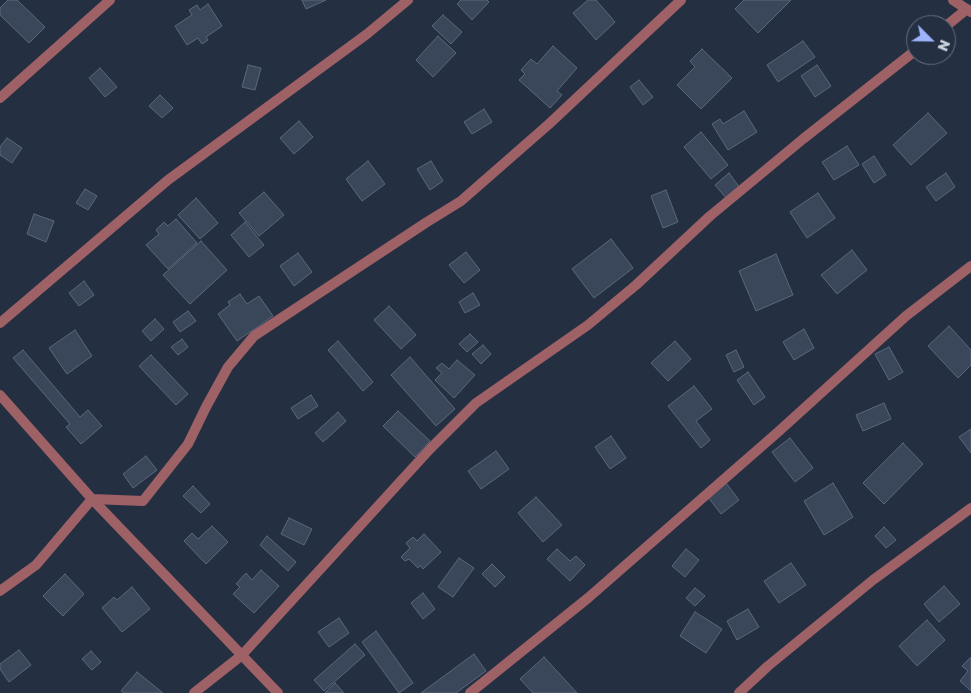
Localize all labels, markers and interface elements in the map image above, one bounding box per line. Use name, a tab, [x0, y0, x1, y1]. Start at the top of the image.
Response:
north arrow	[906, 15, 956, 65]
text: N	[934, 37, 954, 54]

